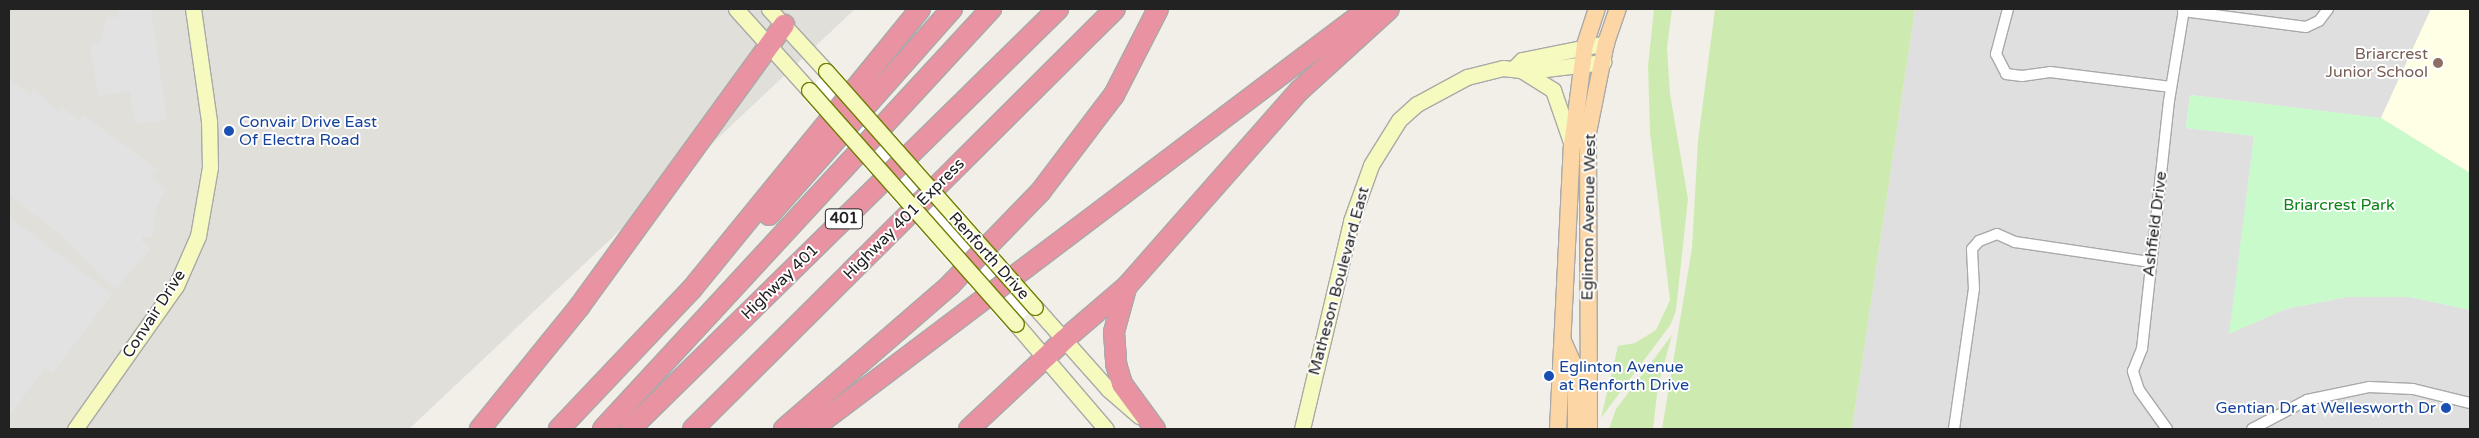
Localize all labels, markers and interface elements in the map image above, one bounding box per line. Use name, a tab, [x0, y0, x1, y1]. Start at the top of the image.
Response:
place label: Briarcrest Junior School	[2325, 44, 2428, 82]
marker: Briarcrest Junior School	[2432, 57, 2444, 69]
place label: Convair Drive East Of Electra Road	[239, 112, 377, 150]
marker: Convair Drive East Of Electra Road	[223, 125, 235, 137]
street label: Eglinton Avenue West	[1578, 133, 1600, 301]
street label: Highway 401 Express	[839, 154, 969, 284]
street label: Ashfield Drive	[2139, 170, 2171, 278]
street label: Matheson Boulevard East	[1305, 185, 1373, 377]
park label: Briarcrest Park	[2283, 195, 2395, 215]
road number: 401	[824, 206, 864, 232]
street label: Renforth Drive	[945, 208, 1033, 304]
street label: Highway 401	[737, 240, 823, 324]
street label: Convair Drive	[118, 266, 190, 362]
place label: Eglinton Avenue at Renforth Drive	[1559, 357, 1689, 395]
marker: Eglinton Avenue at Renforth Drive	[1543, 370, 1555, 382]
place label: Gentian Dr at Wellesworth Dr	[2215, 398, 2436, 418]
marker: Gentian Dr at Wellesworth Dr	[2440, 402, 2452, 414]

